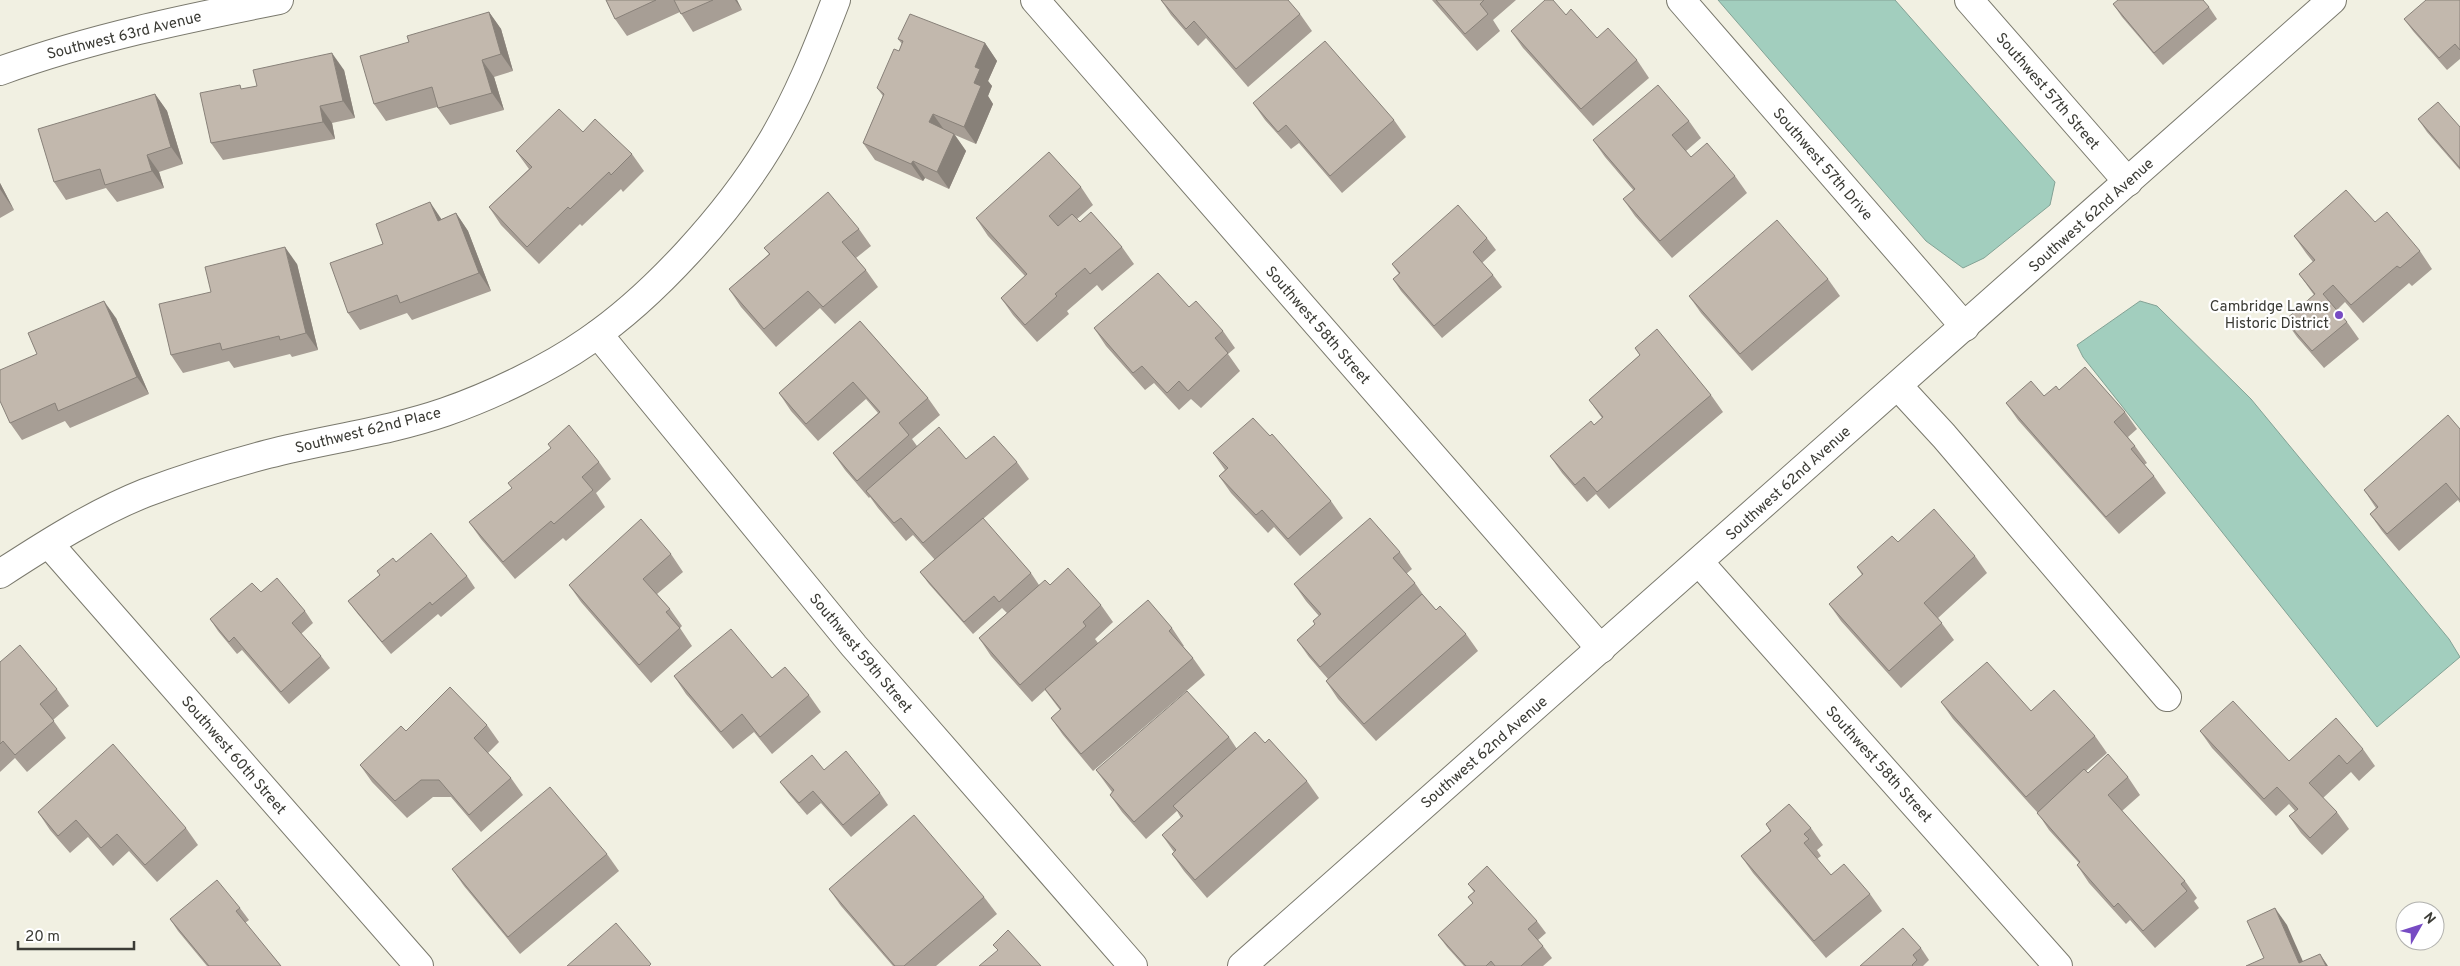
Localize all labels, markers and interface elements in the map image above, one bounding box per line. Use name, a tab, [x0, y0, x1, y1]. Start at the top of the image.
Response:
street label: Southwest 63rd Avenue	[45, 8, 204, 65]
street label: Southwest 57th Street	[1991, 30, 2103, 154]
street label: Southwest 57th Drive	[1768, 105, 1876, 225]
street label: Southwest 62nd Avenue	[2025, 155, 2159, 277]
street label: Southwest 58th Street	[1260, 263, 1373, 389]
place label: Cambridge Lawns Historic District	[2210, 298, 2329, 334]
marker: Cambridge Lawns Historic District	[2333, 309, 2345, 321]
street label: Southwest 62nd Place	[293, 404, 443, 459]
street label: Southwest 62nd Avenue	[1722, 423, 1856, 545]
street label: Southwest 59th Street	[804, 590, 916, 718]
street label: Southwest 60th Street	[176, 693, 290, 819]
street label: Southwest 62nd Avenue	[1418, 693, 1552, 813]
street label: Southwest 58th Street	[1820, 703, 1935, 827]
north arrow	[2395, 901, 2445, 951]
text: N	[2419, 910, 2439, 928]
scale bar	[18, 918, 134, 950]
text: 20 m	[25, 928, 60, 947]

